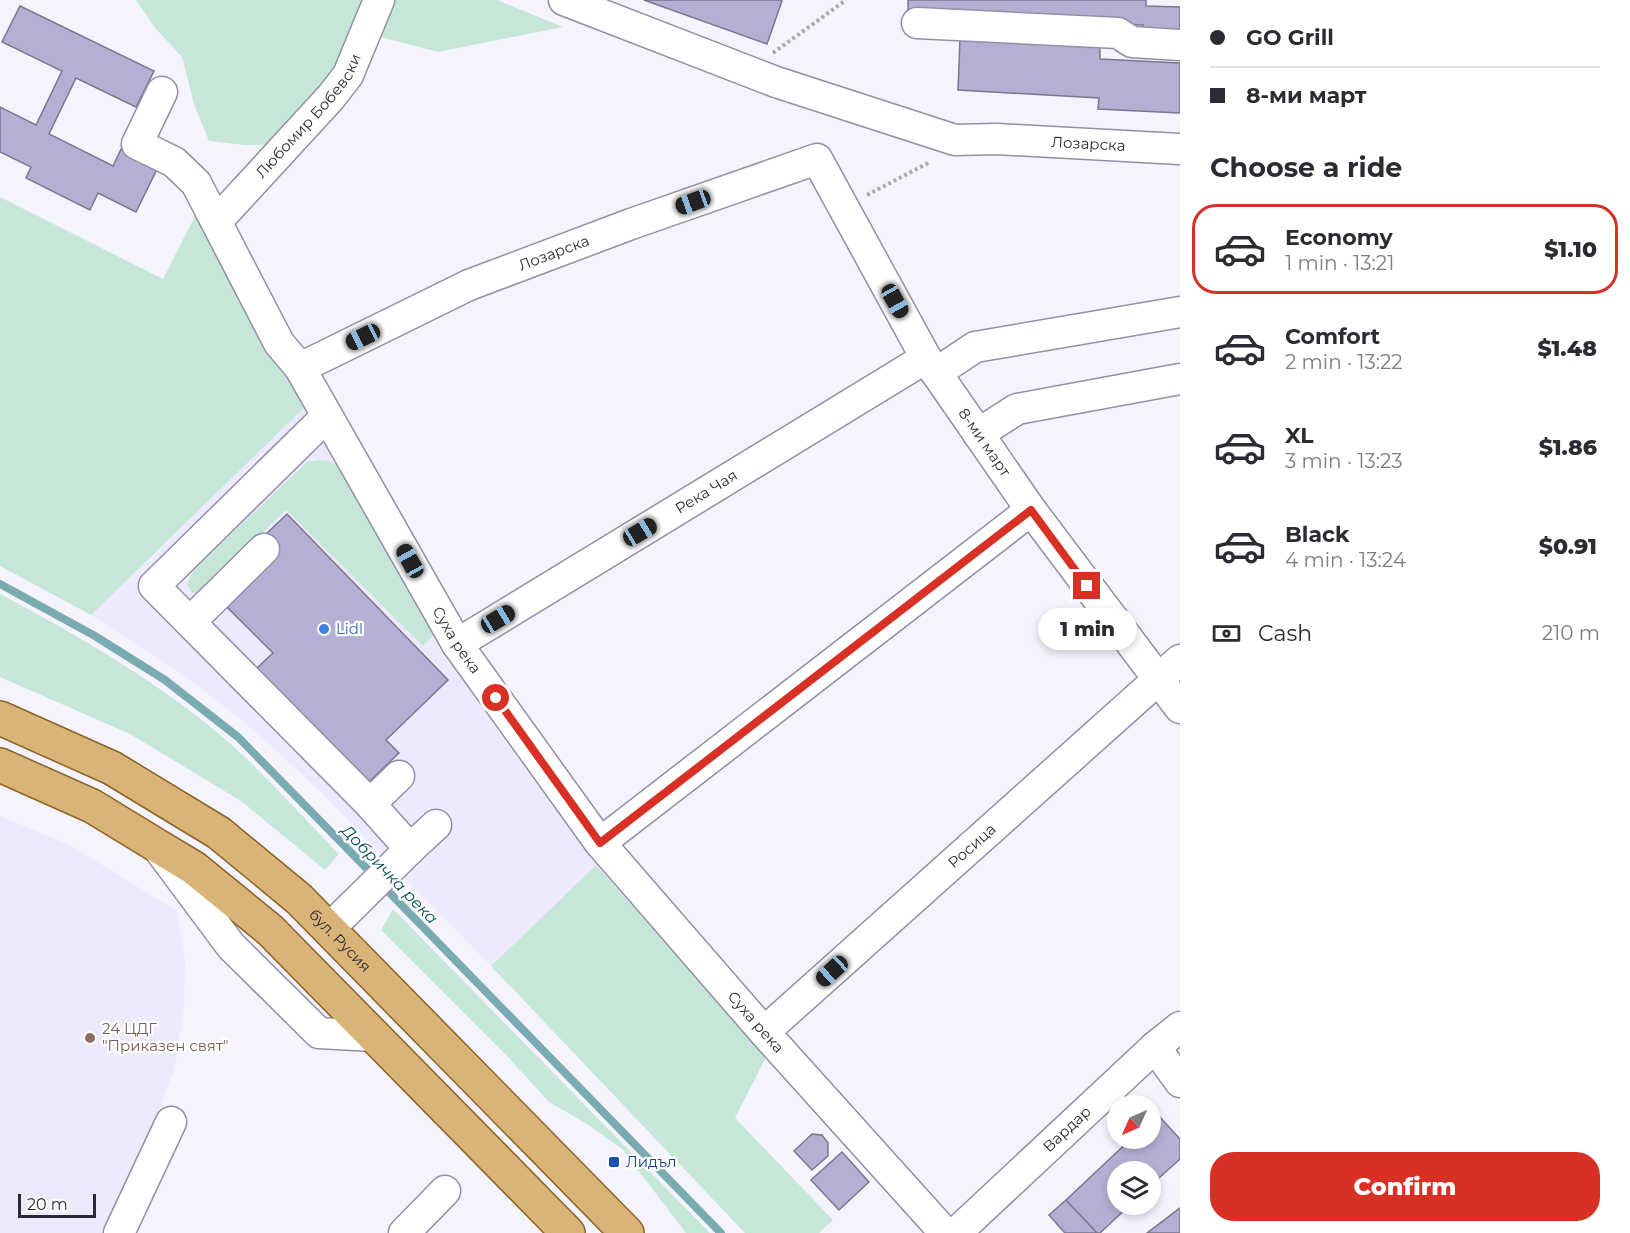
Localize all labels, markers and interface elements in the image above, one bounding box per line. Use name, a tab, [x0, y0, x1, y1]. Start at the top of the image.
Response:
text: GO Grill	[1246, 24, 1334, 51]
street label: Любомир Бобевски	[251, 51, 365, 182]
text: 8-ми март	[1246, 82, 1367, 109]
street label: Лозарска	[1051, 132, 1126, 155]
text: Choose a ride	[1210, 151, 1402, 184]
car	[673, 187, 713, 217]
icon: car	[1213, 222, 1267, 276]
text: Economy	[1285, 224, 1393, 251]
street label: Лозарска	[516, 231, 592, 275]
text: $1.10	[1544, 236, 1597, 263]
text: 1 min · 13:21	[1285, 251, 1394, 275]
car	[878, 281, 912, 321]
car	[343, 321, 383, 353]
icon: car	[1213, 321, 1267, 375]
text: Comfort	[1285, 323, 1380, 350]
text: $1.48	[1537, 335, 1597, 362]
text: 2 min · 13:22	[1285, 350, 1403, 374]
street label: 8-ми март	[954, 404, 1016, 481]
icon: car	[1213, 420, 1267, 474]
text: XL	[1285, 422, 1314, 449]
text: $1.86	[1539, 434, 1597, 461]
text: 3 min · 13:23	[1285, 449, 1403, 473]
street label: Река Чая	[671, 465, 741, 518]
car	[620, 515, 660, 549]
icon: car	[1213, 519, 1267, 573]
text: Black	[1285, 521, 1349, 548]
text: $0.91	[1539, 533, 1597, 560]
car	[393, 541, 427, 581]
text: 4 min · 13:24	[1285, 548, 1406, 572]
route end	[1073, 572, 1100, 599]
car	[478, 602, 518, 636]
street label: Суха река	[429, 603, 485, 677]
callout: 1 min	[1038, 607, 1136, 649]
text: 1 min	[1060, 617, 1115, 641]
icon: cash	[1210, 617, 1243, 650]
place label: Lidl	[336, 619, 363, 638]
text: Cash	[1258, 620, 1312, 647]
text: 210 m	[1542, 621, 1600, 645]
marker: Lidl	[317, 622, 331, 636]
route start	[482, 684, 509, 711]
water label: Добричка река	[336, 819, 442, 928]
street label: Росица	[944, 819, 1000, 872]
street label: бул. Русия	[305, 905, 375, 976]
car	[813, 952, 851, 990]
street label: Суха река	[724, 987, 788, 1057]
place label: 24 ЦДГ "Приказен свят"	[102, 1019, 229, 1055]
marker: 24 ЦДГ "Приказен свят"	[83, 1031, 97, 1045]
north arrow	[1107, 1095, 1161, 1149]
map controls	[1107, 1095, 1161, 1215]
street label: Вардар	[1039, 1102, 1095, 1156]
place label: Лидъл	[626, 1152, 676, 1171]
button: Confirm	[1210, 1152, 1600, 1221]
marker: Лидъл	[607, 1155, 621, 1169]
button: layers	[1107, 1161, 1161, 1215]
scale bar	[18, 1191, 96, 1218]
text: 20 m	[27, 1195, 68, 1214]

